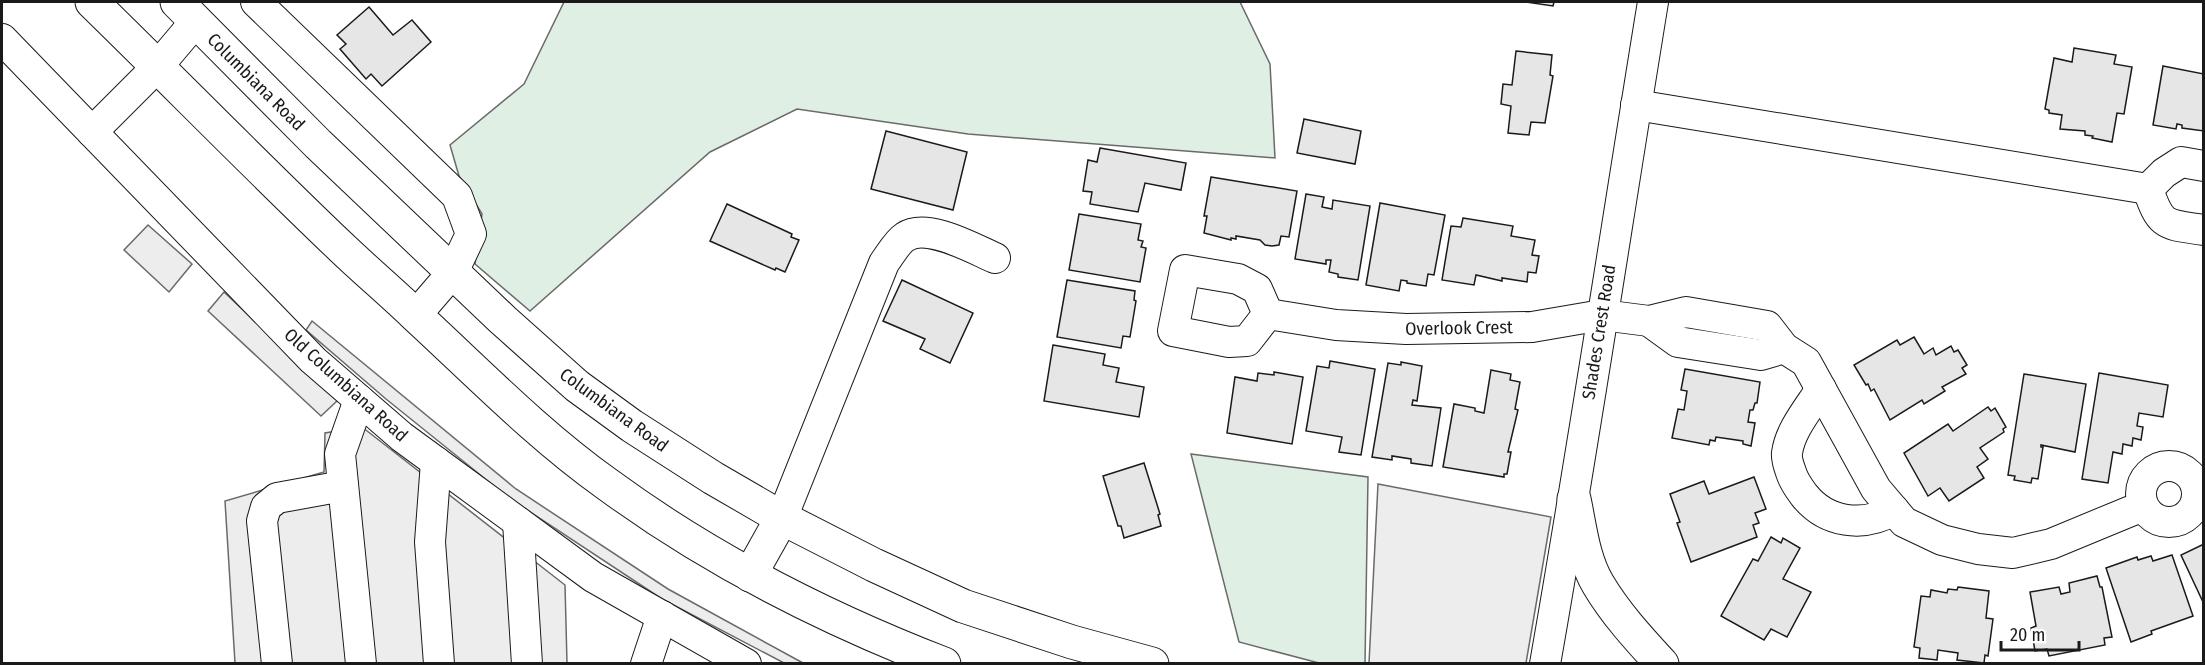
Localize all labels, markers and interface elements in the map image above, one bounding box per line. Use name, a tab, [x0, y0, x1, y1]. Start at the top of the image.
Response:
street label: Columbiana Road	[203, 29, 309, 135]
street label: Shades Crest Road	[1577, 263, 1621, 401]
street label: Overlook Crest	[1405, 316, 1513, 340]
street label: Old Columbiana Road	[280, 324, 412, 446]
street label: Columbiana Road	[555, 363, 673, 457]
scale bar	[2001, 614, 2079, 652]
text: 20 m	[2010, 624, 2045, 646]

